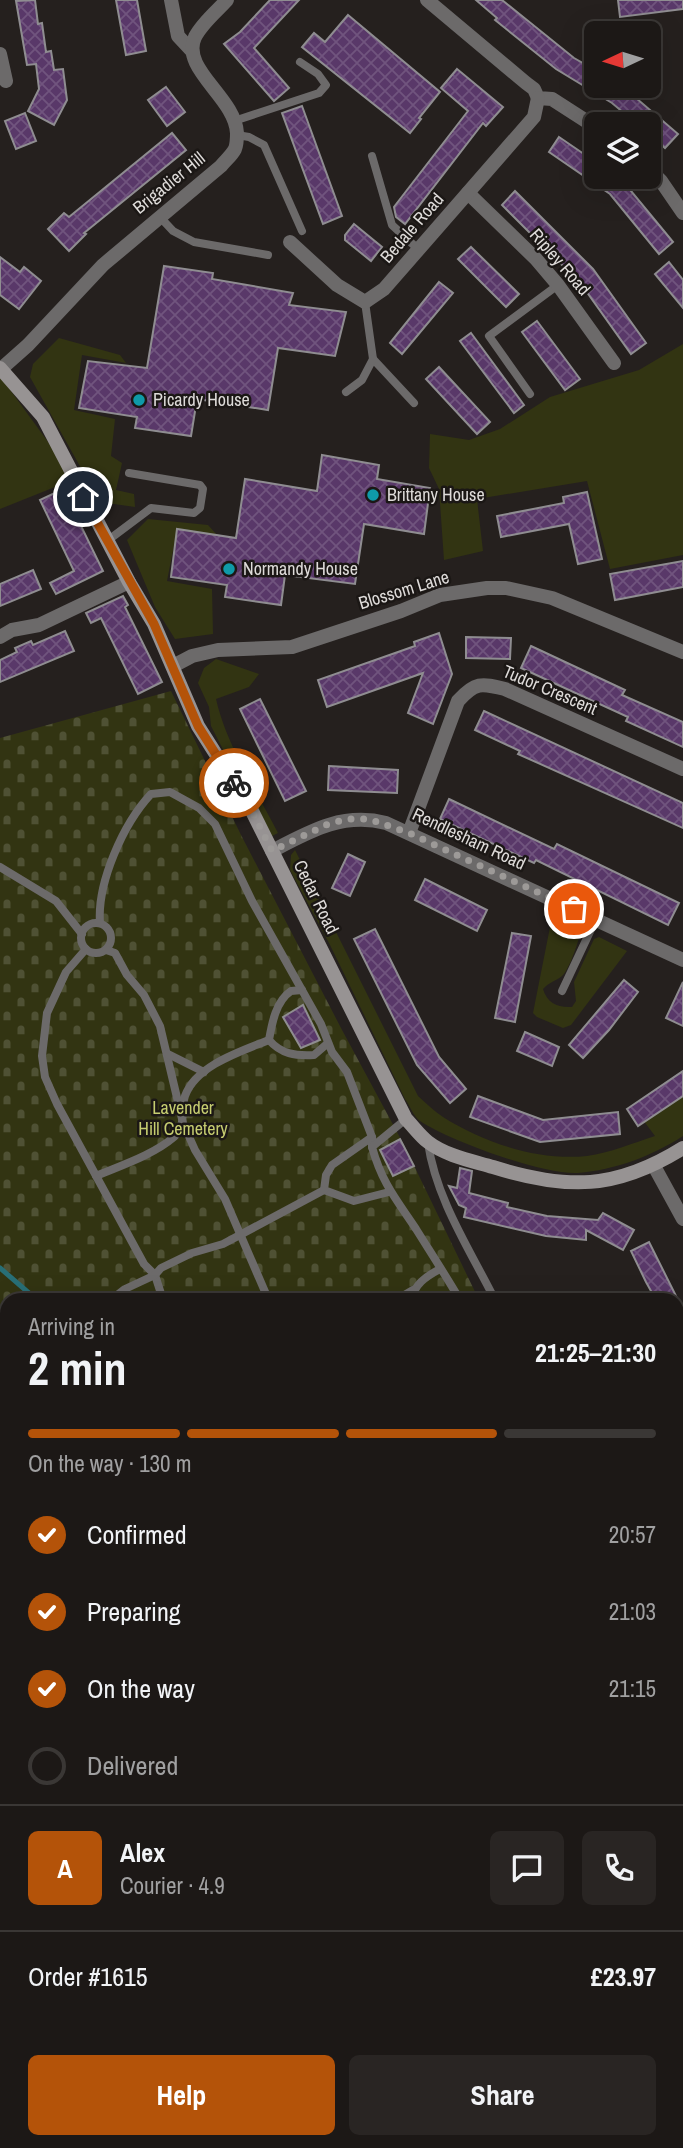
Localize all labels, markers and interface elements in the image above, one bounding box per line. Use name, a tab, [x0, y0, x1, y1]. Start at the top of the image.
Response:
north arrow	[584, 21, 662, 98]
map controls	[584, 21, 661, 189]
button: layers	[584, 112, 661, 189]
street label: Brigadier Hill	[127, 146, 210, 219]
street label: Bedale Road	[374, 187, 449, 268]
street label: Ripley Road	[524, 223, 596, 301]
place label: Picardy House	[153, 387, 250, 412]
marker: Picardy House	[131, 392, 147, 408]
pin	[53, 467, 113, 527]
icon: home	[64, 478, 102, 516]
place label: Brittany House	[387, 482, 485, 507]
marker: Brittany House	[365, 487, 381, 503]
place label: Normandy House	[243, 556, 358, 581]
marker: Normandy House	[221, 561, 237, 577]
street label: Blossom Lane	[355, 564, 452, 615]
street label: Tudor Crescent	[499, 658, 601, 721]
courier	[199, 748, 269, 818]
icon: bike	[215, 764, 253, 802]
street label: Rendlesham Road	[409, 801, 530, 876]
street label: Cedar Road	[288, 856, 345, 938]
pin	[544, 879, 604, 939]
icon: bag	[555, 890, 593, 928]
park label: Lavender Hill Cemetery	[138, 1095, 228, 1141]
text: Arriving in	[28, 1311, 115, 1342]
text: 21:25–21:30	[535, 1335, 656, 1370]
text: 2 min	[28, 1337, 127, 1399]
text: On the way · 130 m	[28, 1448, 192, 1479]
icon: check	[28, 1516, 66, 1554]
text: Confirmed	[87, 1517, 187, 1552]
text: 20:57	[609, 1519, 656, 1550]
icon: check	[28, 1593, 66, 1631]
text: Preparing	[87, 1594, 181, 1629]
text: 21:03	[609, 1596, 656, 1627]
icon: check	[28, 1670, 66, 1708]
text: On the way	[87, 1671, 195, 1706]
text: 21:15	[609, 1673, 656, 1704]
text: Delivered	[87, 1748, 178, 1783]
button: chat	[490, 1831, 564, 1905]
button: phone	[582, 1831, 656, 1905]
text: Alex	[120, 1835, 165, 1870]
text: A	[57, 1851, 73, 1886]
text: Courier · 4.9	[120, 1870, 225, 1901]
text: Order #1615	[28, 1959, 148, 1994]
text: £23.97	[591, 1959, 656, 1994]
button: Help	[28, 2055, 335, 2135]
button: Share	[349, 2055, 656, 2135]

